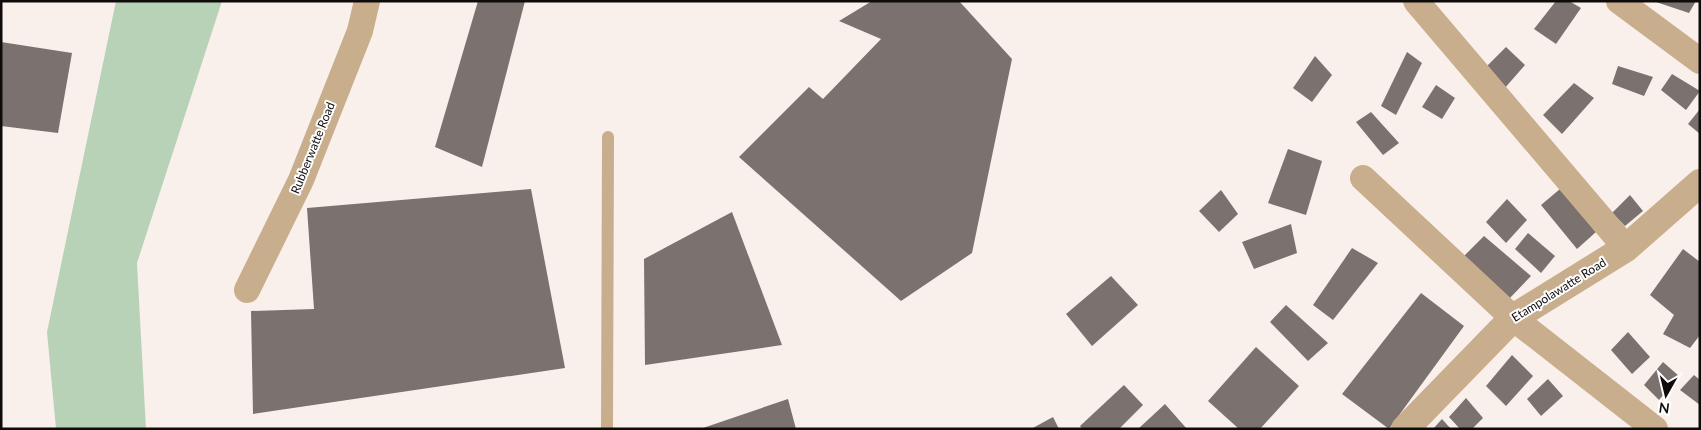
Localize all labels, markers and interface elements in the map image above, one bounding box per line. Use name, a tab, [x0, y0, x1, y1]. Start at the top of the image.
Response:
street label: Rubberwatte Road	[287, 100, 338, 196]
street label: Etampolawatte Road	[1509, 254, 1609, 325]
north arrow	[1641, 370, 1691, 420]
text: N	[1658, 399, 1671, 418]

